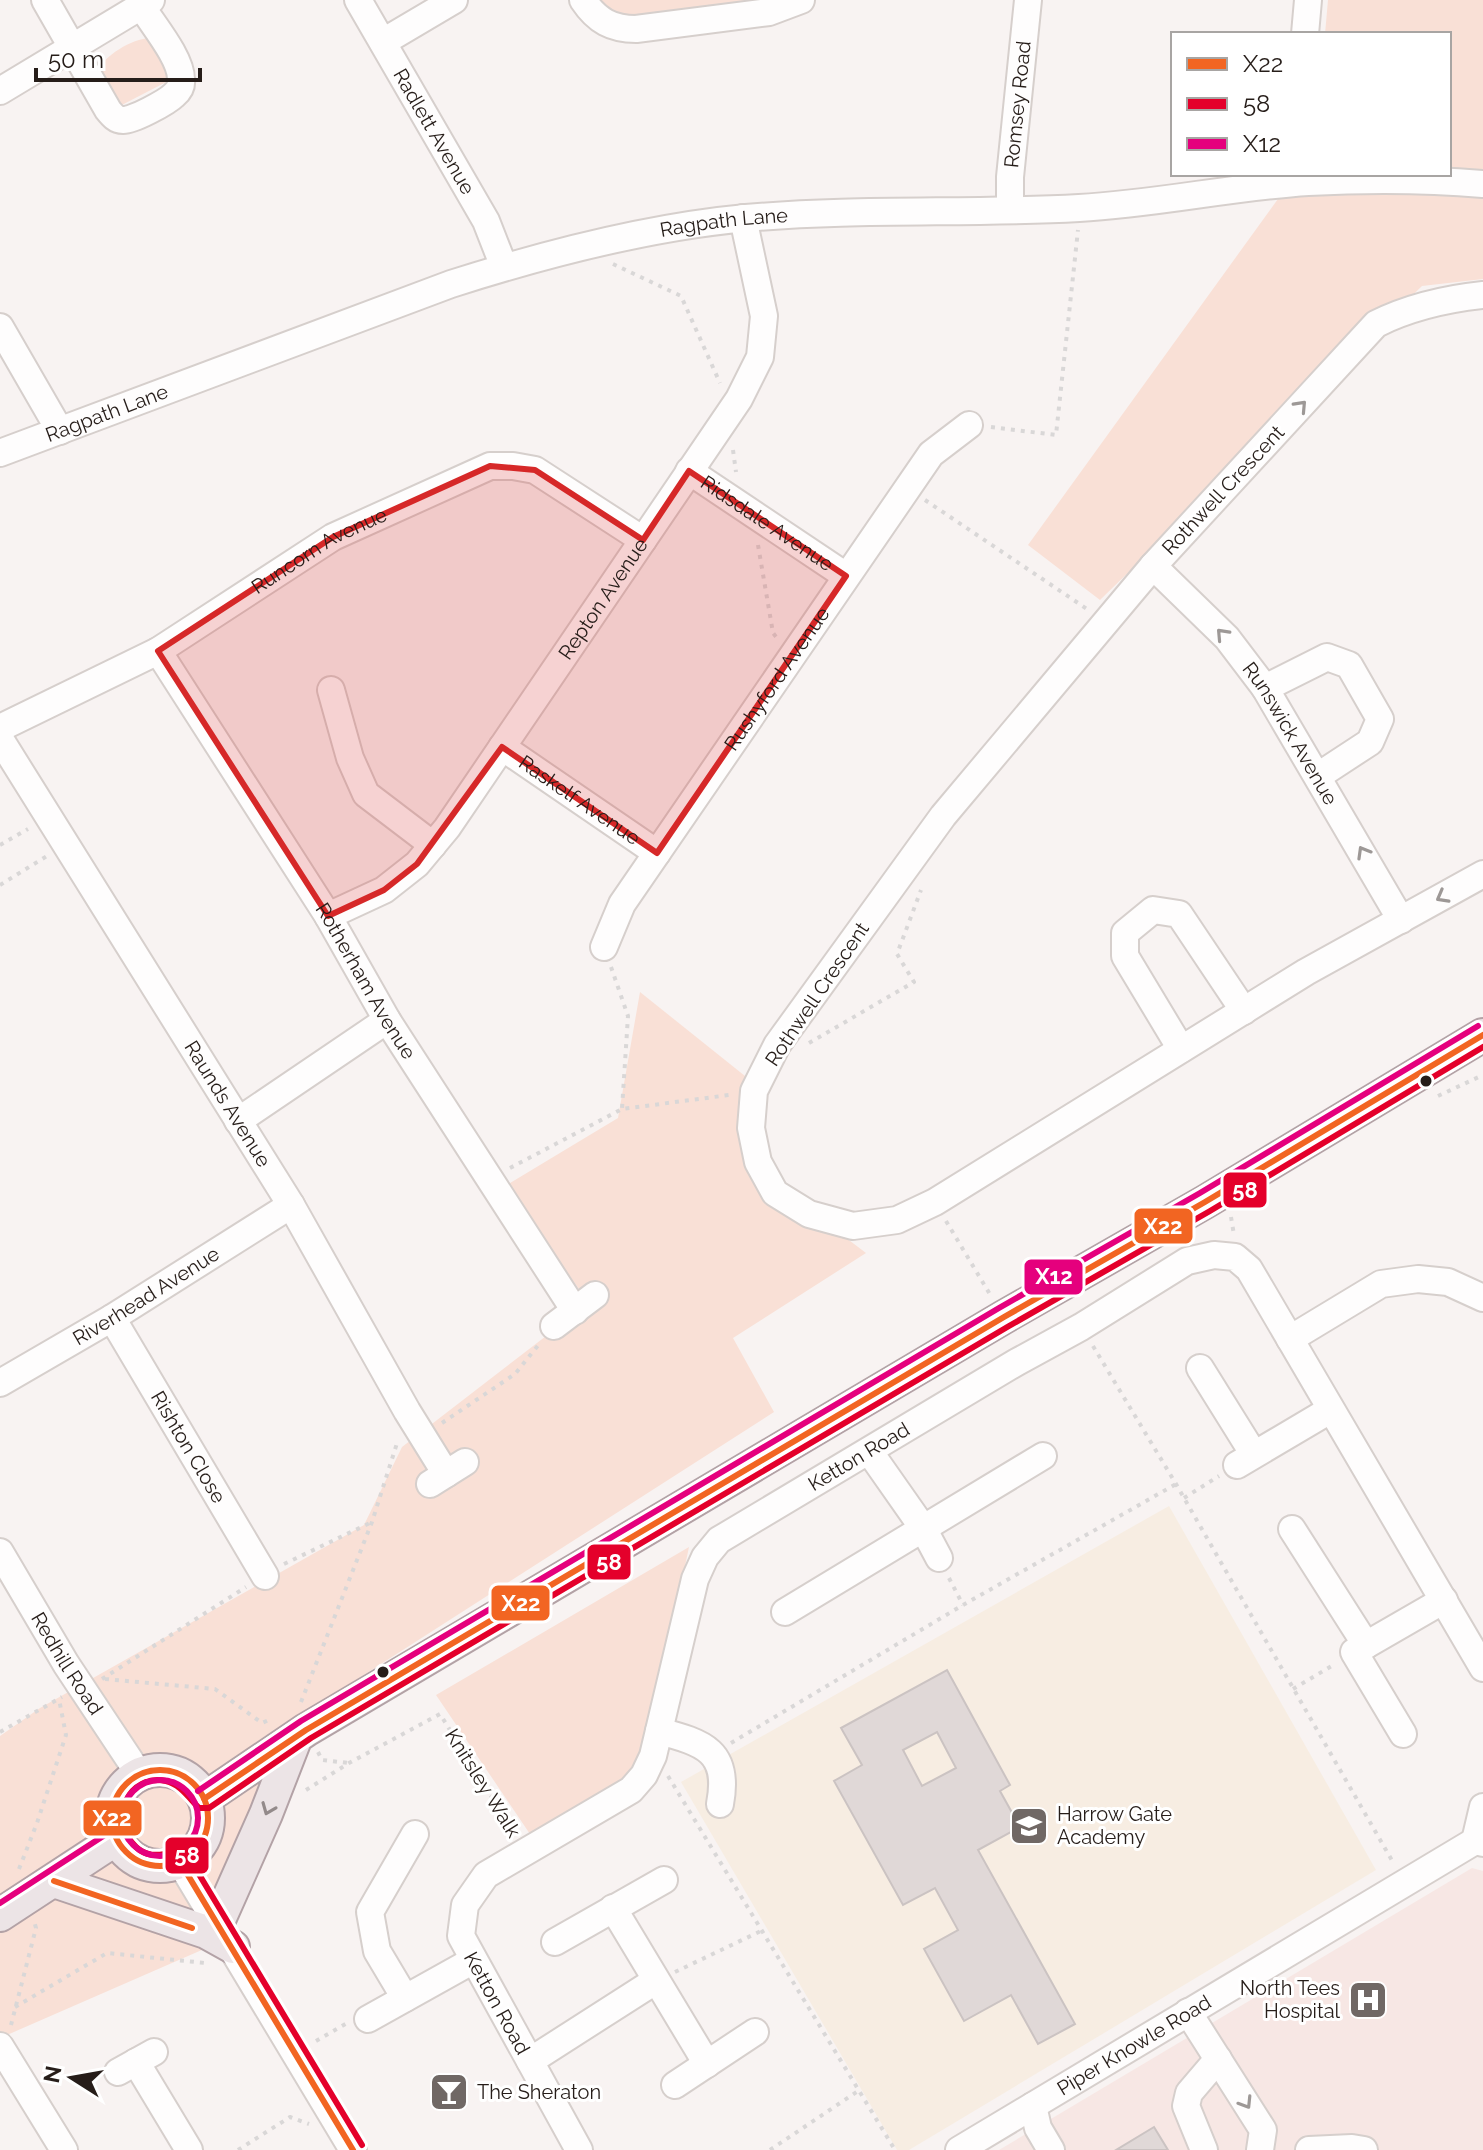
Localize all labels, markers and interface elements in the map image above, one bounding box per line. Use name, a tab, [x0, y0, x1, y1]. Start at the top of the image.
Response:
scale bar	[36, 32, 200, 82]
legend	[1171, 32, 1451, 176]
street label: Romsey Road	[999, 40, 1036, 169]
text: 50 m	[48, 45, 104, 74]
text: X22	[1243, 49, 1283, 78]
street label: Radlett Avenue	[388, 64, 480, 199]
text: 58	[1243, 89, 1270, 118]
text: X12	[1243, 129, 1281, 158]
street label: Ragpath Lane	[658, 203, 789, 242]
street label: Ragpath Lane	[42, 379, 172, 447]
one-way arrow	[1292, 401, 1307, 415]
street label: Rothwell Crescent	[1157, 420, 1289, 560]
street label: Ridsdale Avenue	[696, 470, 838, 576]
street label: Runcorn Avenue	[247, 502, 391, 599]
street label: Repton Avenue	[553, 533, 653, 664]
street label: Rushyford Avenue	[719, 602, 835, 755]
one-way arrow	[1217, 629, 1232, 643]
street label: Runswick Avenue	[1238, 657, 1343, 809]
street label: Raskelf Avenue	[514, 750, 645, 850]
one-way arrow	[1357, 846, 1373, 861]
one-way arrow	[1436, 887, 1451, 903]
street label: Rotherham Avenue	[311, 898, 421, 1064]
street label: Rothwell Crescent	[760, 917, 874, 1070]
street label: Raunds Avenue	[179, 1036, 276, 1171]
unlabelled marker	[1418, 1073, 1434, 1089]
line badge: 58	[1222, 1171, 1268, 1209]
text: 58	[1232, 1177, 1258, 1203]
line badge: X22	[1133, 1207, 1194, 1245]
text: X22	[1142, 1213, 1183, 1239]
street label: Riverhead Avenue	[68, 1241, 224, 1350]
line badge: X12	[1023, 1258, 1084, 1296]
text: X12	[1034, 1263, 1073, 1289]
street label: Rishton Close	[146, 1387, 231, 1508]
street label: Ketton Road	[804, 1417, 914, 1496]
line badge: 58	[586, 1543, 632, 1581]
text: 58	[596, 1549, 622, 1575]
line badge: X22	[490, 1584, 551, 1622]
text: X22	[500, 1590, 541, 1616]
street label: Redhill Road	[26, 1608, 108, 1719]
unlabelled marker	[375, 1664, 391, 1680]
street label: Knitsley Walk	[440, 1724, 526, 1842]
line badge: X22	[82, 1799, 143, 1837]
one-way arrow	[261, 1801, 278, 1815]
place label: Harrow Gate Academy	[1057, 1802, 1172, 1849]
text: X22	[91, 1805, 132, 1831]
school or university icon: Harrow Gate Academy	[1008, 1805, 1050, 1847]
line badge: 58	[164, 1836, 210, 1875]
text: 58	[174, 1842, 200, 1868]
street label: Ketton Road	[459, 1947, 535, 2059]
place label: North Tees Hospital	[1240, 1976, 1341, 2023]
hospital icon: North Tees Hospital	[1347, 1979, 1389, 2021]
street label: Piper Knowle Road	[1053, 1990, 1215, 2101]
north arrow	[32, 2038, 112, 2118]
text: N	[38, 2063, 67, 2085]
bar icon: The Sheraton	[428, 2071, 470, 2113]
place label: The Sheraton	[477, 2080, 601, 2104]
one-way arrow	[1236, 2094, 1251, 2109]

